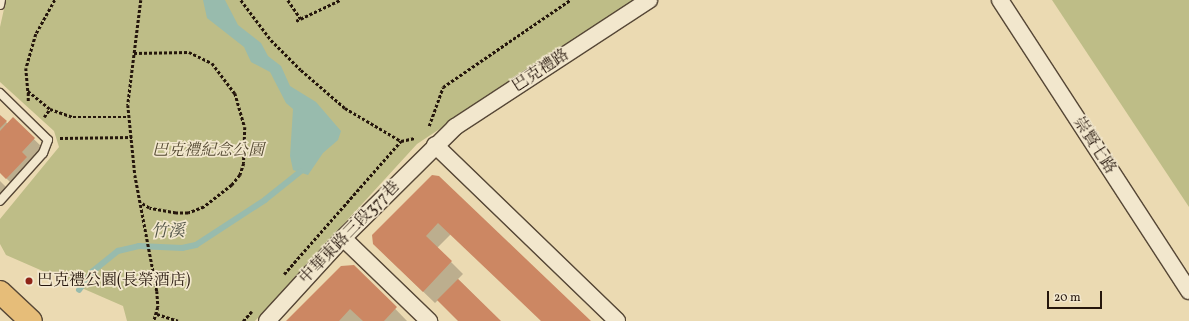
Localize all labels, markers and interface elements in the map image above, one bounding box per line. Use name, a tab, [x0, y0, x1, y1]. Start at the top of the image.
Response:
street label: 巴克禮路	[509, 46, 573, 96]
street label: 崇賢七路	[1069, 114, 1119, 178]
park label: 巴克禮紀念公園	[152, 141, 264, 161]
street label: 中華東路三段377巷	[296, 178, 404, 288]
water label: 竹溪	[151, 222, 185, 242]
place label: 巴克禮公園(長榮酒店)	[37, 271, 190, 291]
marker: 巴克禮公園(長榮酒店)	[24, 276, 34, 286]
scale bar	[1049, 283, 1104, 309]
text: 20 m	[1054, 290, 1081, 306]

